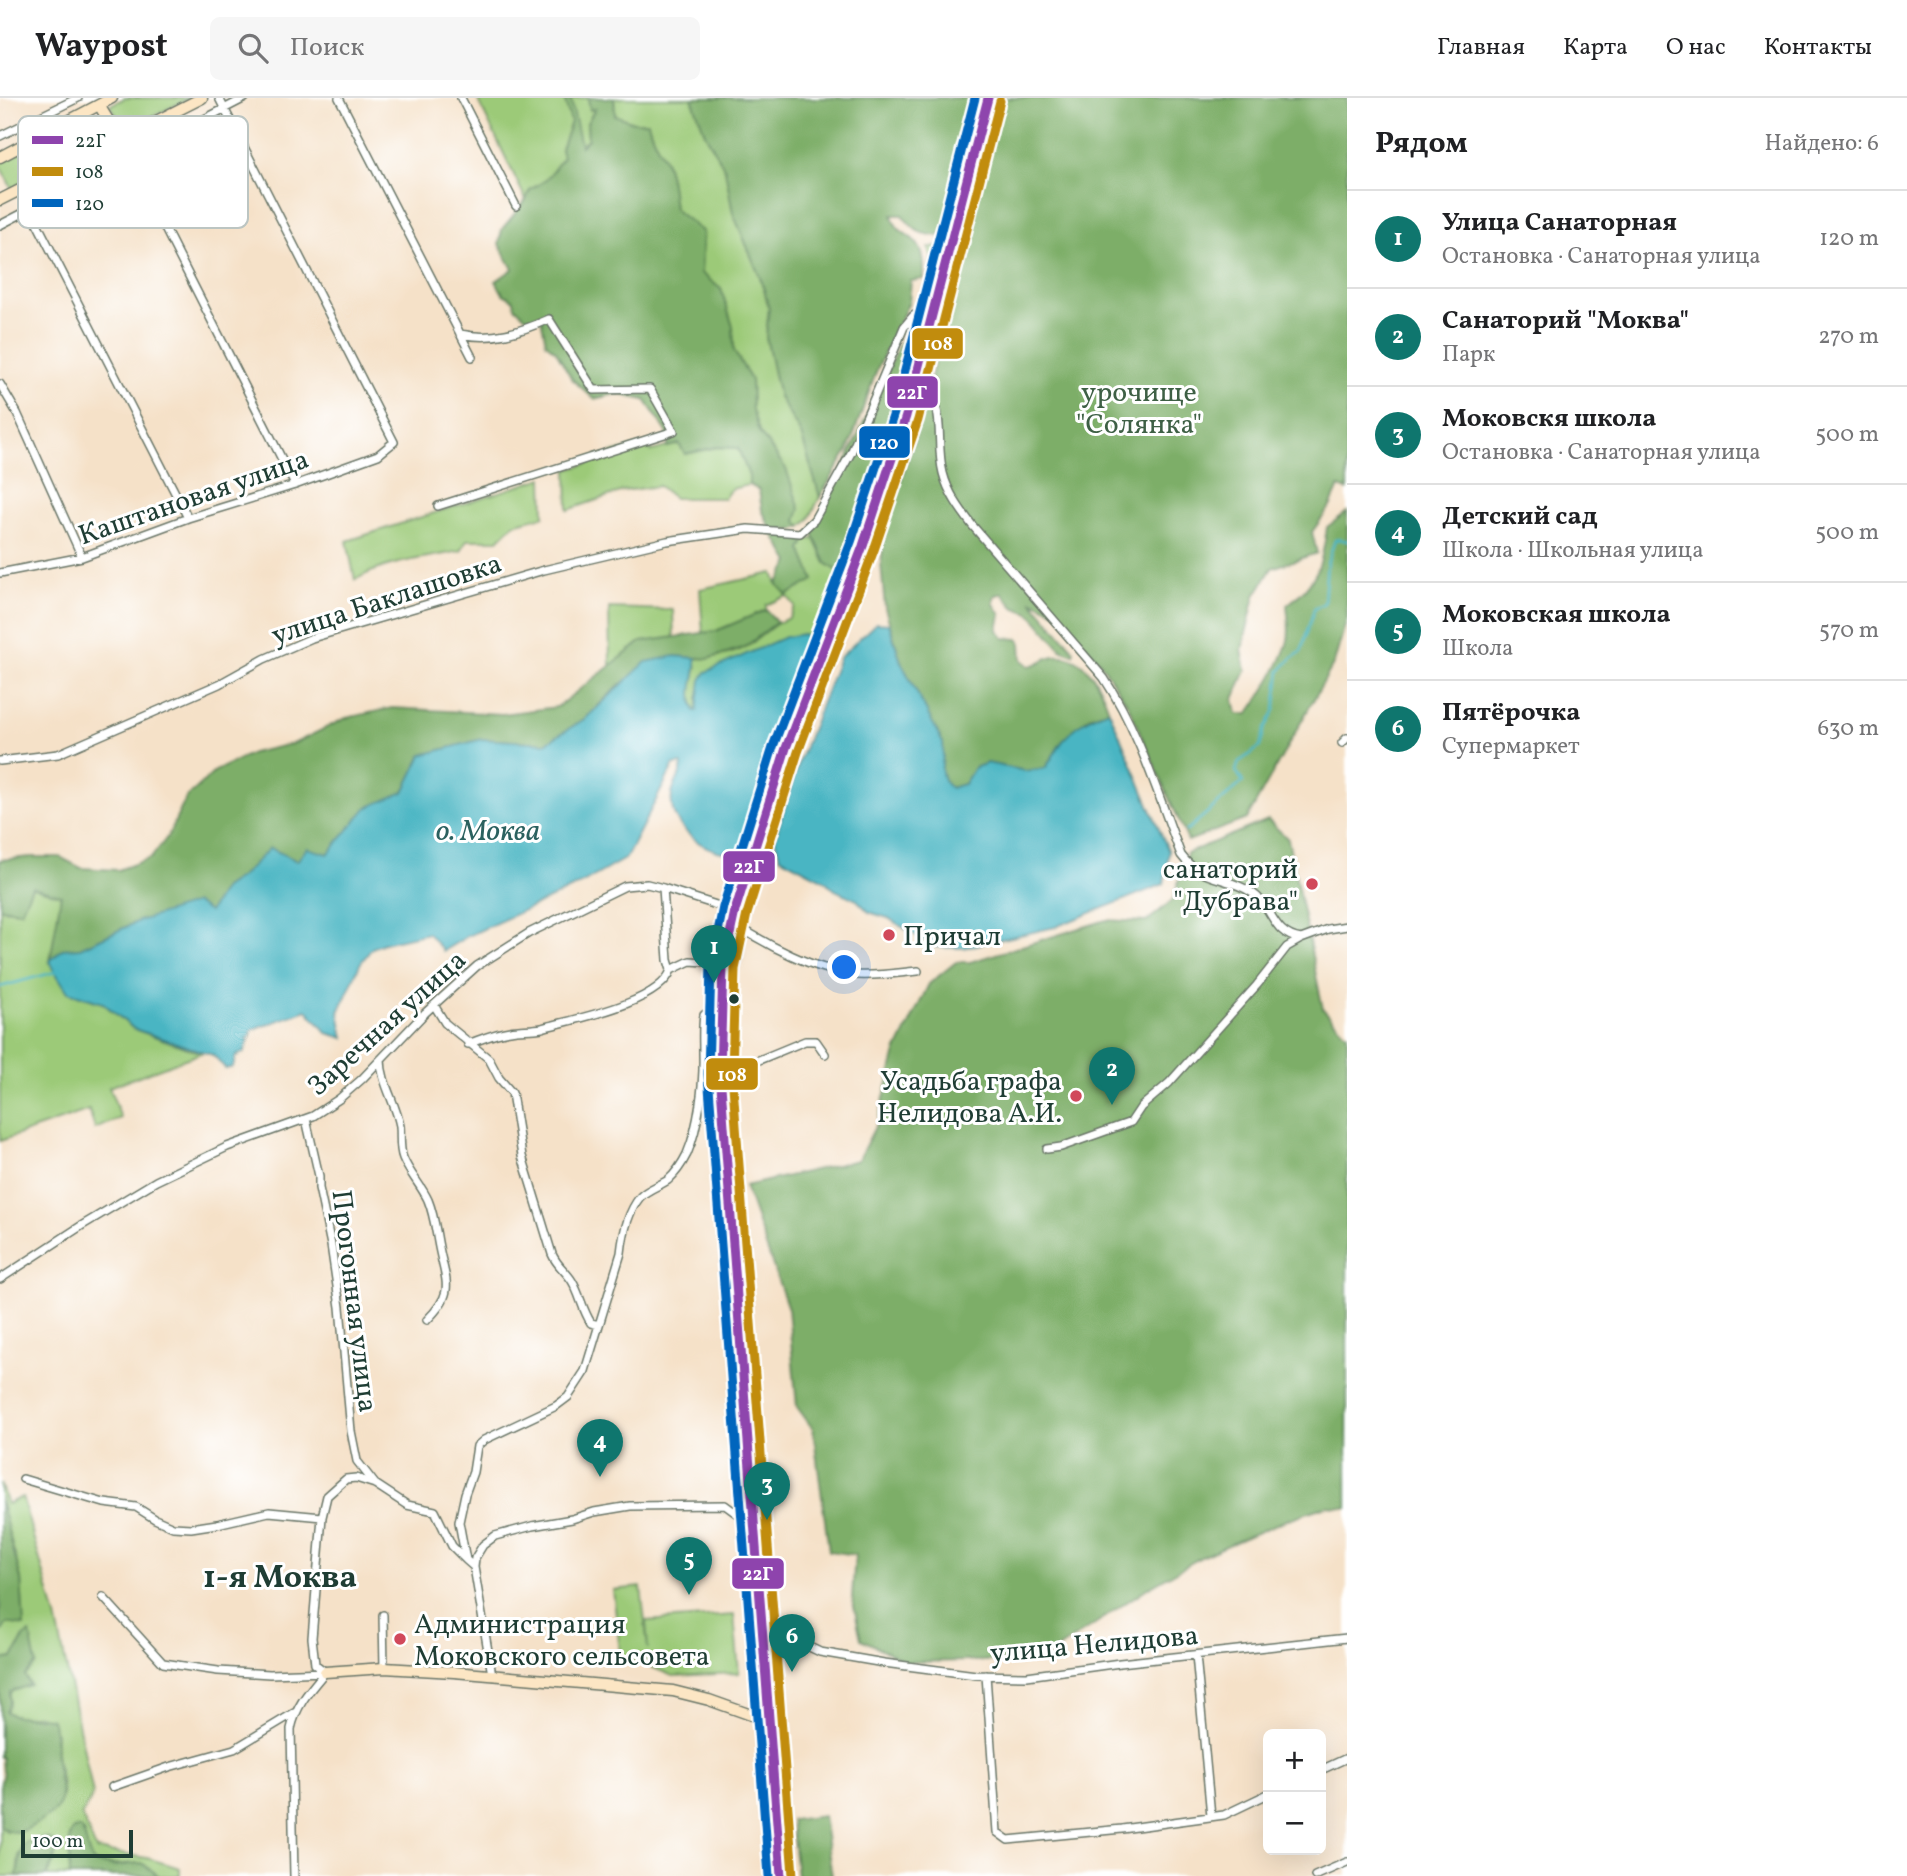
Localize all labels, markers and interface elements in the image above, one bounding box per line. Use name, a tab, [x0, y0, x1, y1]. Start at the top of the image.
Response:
search box	[210, 17, 700, 80]
text: Waypost	[35, 25, 168, 71]
icon: search	[234, 29, 272, 67]
text: Поиск	[290, 30, 364, 66]
text: Главная	[1437, 31, 1525, 65]
text: Карта	[1563, 31, 1628, 65]
text: О нас	[1666, 31, 1726, 65]
text: Контакты	[1764, 31, 1872, 65]
legend	[18, 116, 248, 228]
text: Рядом	[1375, 123, 1468, 165]
text: Найдено: 6	[1764, 128, 1879, 160]
text: 22Г	[75, 129, 106, 155]
text: 108	[75, 160, 103, 186]
text: 120	[75, 192, 104, 218]
text: Улица Санаторная	[1442, 205, 1677, 241]
text: 1	[1393, 223, 1403, 255]
text: 120 m	[1819, 223, 1879, 255]
text: Остановка · Санаторная улица	[1442, 241, 1761, 273]
text: Санаторий "Моква"	[1442, 303, 1689, 339]
text: 2	[1392, 321, 1404, 353]
text: 270 m	[1818, 321, 1879, 353]
line badge: 108	[911, 327, 964, 360]
text: 108	[923, 332, 953, 358]
text: Парк	[1442, 339, 1495, 371]
park label: урочище "Солянка"	[1076, 374, 1202, 445]
line badge: 22Г	[886, 375, 939, 409]
text: 22Г	[897, 381, 927, 407]
text: Моковскя школа	[1442, 401, 1656, 437]
text: 3	[1392, 419, 1404, 451]
text: 500 m	[1815, 419, 1879, 451]
line badge: 120	[858, 425, 911, 459]
text: 120	[869, 431, 899, 457]
text: Остановка · Санаторная улица	[1442, 437, 1761, 469]
street label: Каштановая улица	[73, 441, 314, 556]
text: Детский сад	[1442, 499, 1598, 535]
text: 4	[1391, 517, 1405, 549]
text: 500 m	[1815, 517, 1879, 549]
text: Школа · Школьная улица	[1442, 535, 1704, 567]
street label: улица Баклашовка	[267, 545, 507, 656]
text: Моковская школа	[1442, 597, 1671, 633]
text: 5	[1392, 615, 1404, 647]
text: 570 m	[1819, 615, 1879, 647]
text: Школа	[1442, 633, 1513, 665]
text: Пятёрочка	[1442, 695, 1580, 731]
text: 6	[1392, 713, 1404, 745]
text: 630 m	[1818, 713, 1879, 745]
text: Супермаркет	[1442, 731, 1580, 763]
water label: о. Моква	[436, 811, 540, 853]
line badge: 22Г	[722, 850, 776, 883]
place label: санаторий "Дубрава"	[1163, 851, 1298, 922]
text: 22Г	[734, 855, 764, 881]
marker: санаторий "Дубрава"	[1304, 876, 1320, 892]
place label: Причал	[903, 918, 1001, 957]
pin: 1	[691, 925, 737, 983]
marker: Причал	[881, 927, 897, 943]
street label: Заречная улица	[300, 942, 476, 1106]
your location	[827, 950, 861, 984]
unlabelled marker	[727, 992, 741, 1006]
pin: 2	[1089, 1047, 1135, 1105]
line badge: 108	[705, 1057, 759, 1091]
text: 108	[717, 1063, 747, 1089]
place label: Усадьба графа Нелидова А.И.	[877, 1063, 1062, 1134]
marker: Усадьба графа Нелидова А.И.	[1068, 1088, 1084, 1104]
street label: Прогонная улица	[321, 1188, 387, 1415]
pin: 4	[577, 1419, 623, 1477]
pin: 3	[744, 1462, 790, 1520]
pin: 5	[666, 1537, 712, 1595]
district label: 1-я Моква	[203, 1557, 357, 1601]
line badge: 22Г	[731, 1557, 785, 1590]
text: 22Г	[743, 1562, 773, 1588]
place label: Администрация Моковского сельсовета	[414, 1606, 710, 1677]
pin: 6	[769, 1614, 815, 1672]
street label: улица Нелидова	[988, 1617, 1200, 1674]
marker: Администрация Моковского сельсовета	[392, 1631, 408, 1647]
map controls	[1263, 1729, 1326, 1855]
button: +	[1263, 1729, 1326, 1792]
button: −	[1263, 1792, 1326, 1855]
scale bar	[21, 1827, 133, 1859]
text: 100 m	[32, 1829, 83, 1855]

